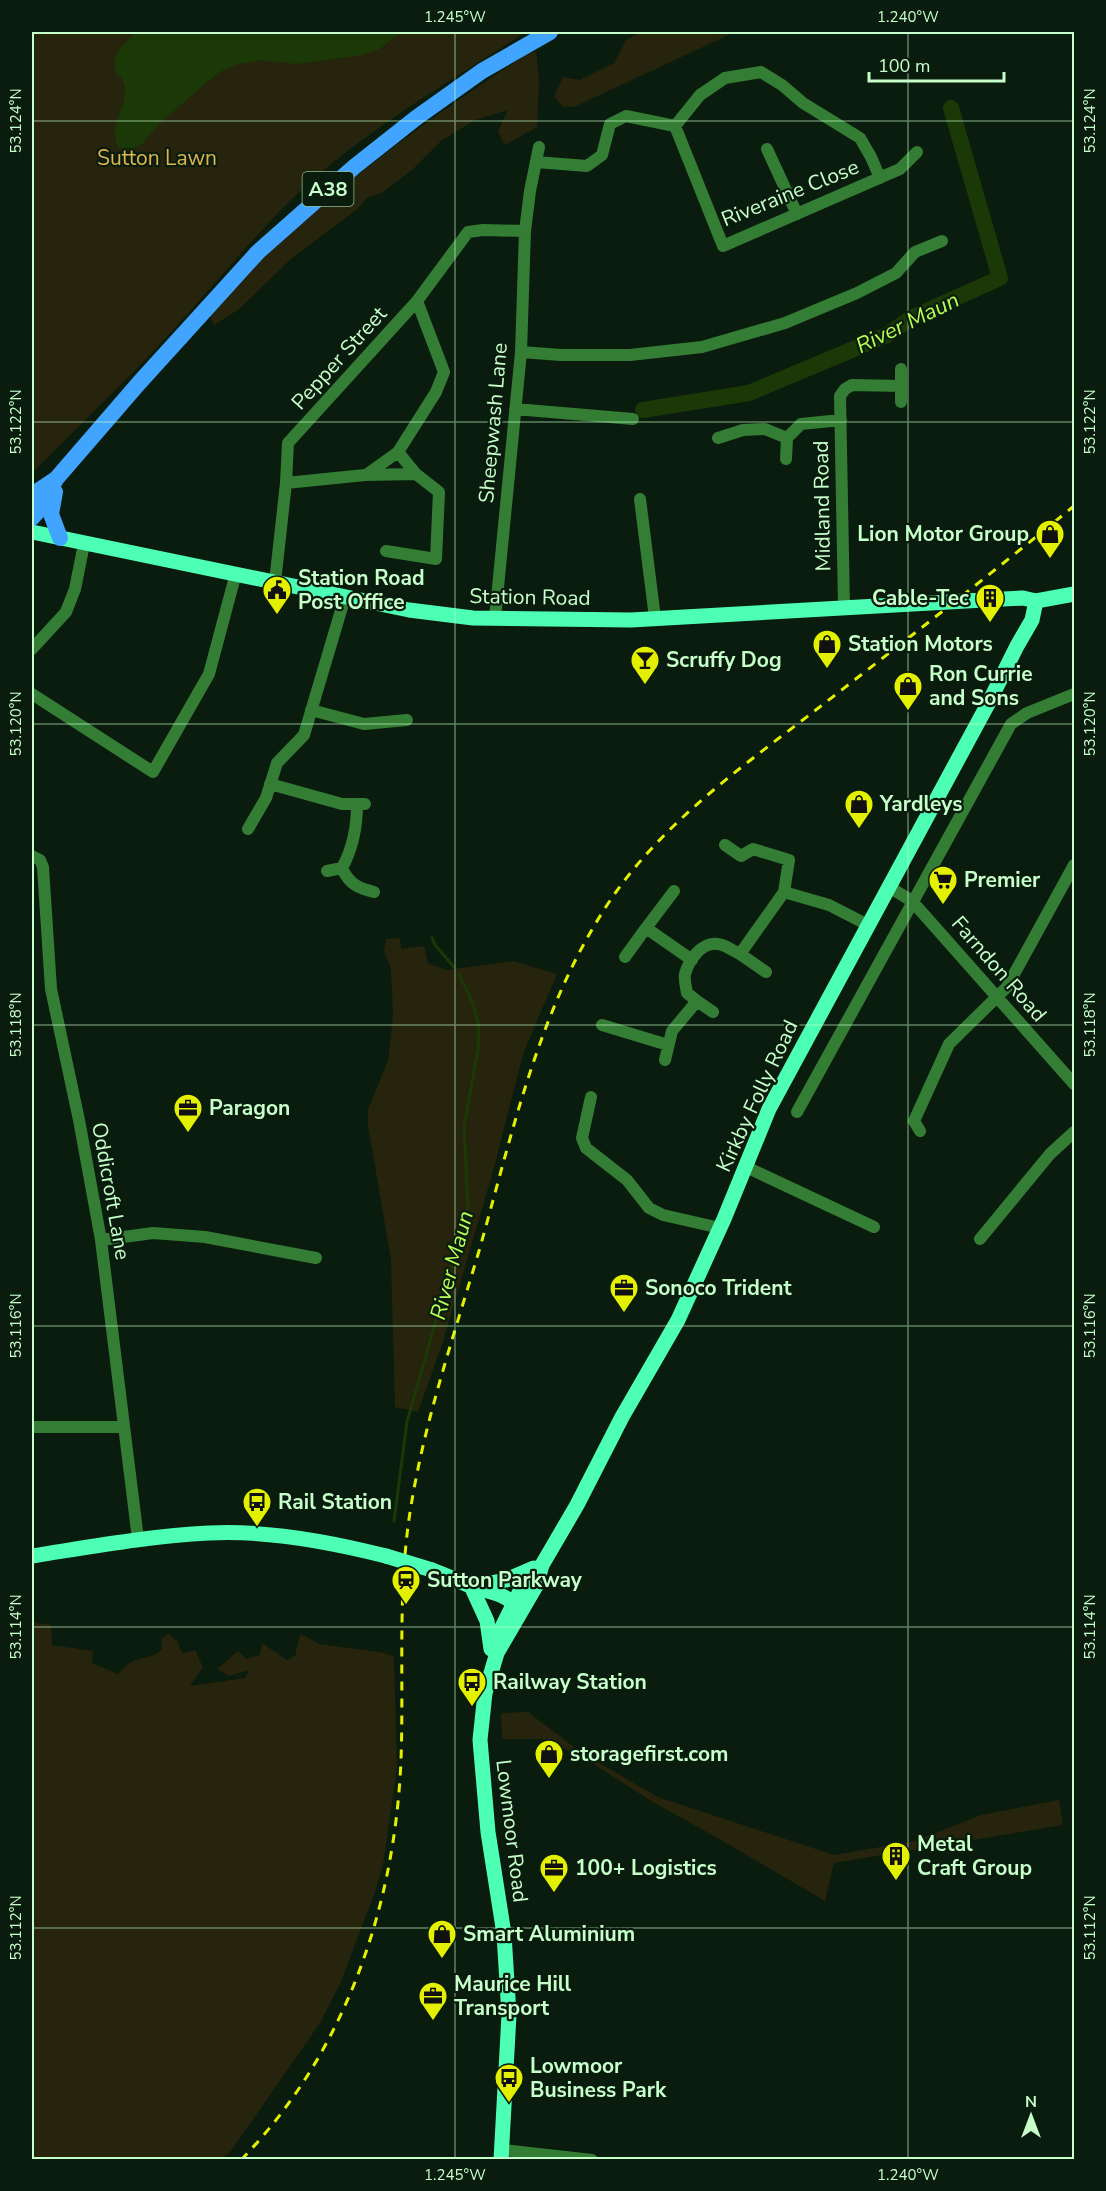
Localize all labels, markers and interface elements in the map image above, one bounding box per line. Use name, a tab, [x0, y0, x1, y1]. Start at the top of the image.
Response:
text: 1.245°W	[424, 7, 486, 27]
text: 1.240°W	[877, 7, 939, 27]
scale bar	[869, 45, 1004, 83]
text: 100 m	[878, 54, 930, 78]
text: 53.124°N	[6, 88, 26, 154]
text: 53.124°N	[1080, 88, 1100, 154]
park label: Sutton Lawn	[97, 144, 217, 172]
street label: Riveraine Close	[717, 153, 863, 233]
road number: A38	[302, 172, 354, 206]
water label: River Maun	[851, 285, 964, 361]
street label: Pepper Street	[285, 300, 393, 416]
street label: Sheepwash Lane	[472, 342, 514, 504]
text: 53.122°N	[6, 389, 26, 455]
text: 53.122°N	[1080, 389, 1100, 455]
street label: Midland Road	[807, 440, 837, 572]
shop icon: Lion Motor Group	[1034, 518, 1066, 560]
place label: Lion Motor Group	[857, 520, 1029, 548]
place label: Station Road Post Office	[298, 564, 424, 616]
public building icon: Station Road Post Office	[261, 574, 293, 616]
street label: Station Road	[469, 582, 591, 612]
building icon: Cable-Tec	[974, 582, 1006, 624]
place label: Cable-Tec	[872, 584, 969, 612]
shop icon: Station Motors	[811, 628, 843, 670]
place label: Station Motors	[848, 630, 993, 658]
bar icon: Scruffy Dog	[629, 644, 661, 686]
place label: Scruffy Dog	[666, 646, 782, 674]
place label: Ron Currie and Sons	[929, 660, 1033, 712]
shop icon: Ron Currie and Sons	[892, 670, 924, 712]
text: 53.120°N	[6, 691, 26, 757]
text: 53.120°N	[1080, 691, 1100, 757]
shop icon: Yardleys	[843, 788, 875, 830]
place label: Yardleys	[879, 790, 962, 818]
supermarket icon: Premier	[927, 864, 959, 906]
place label: Premier	[964, 866, 1041, 894]
street label: Farndon Road	[945, 910, 1053, 1028]
text: 53.118°N	[6, 992, 26, 1058]
text: 53.118°N	[1080, 992, 1100, 1058]
street label: Kirkby Folly Road	[710, 1016, 804, 1176]
office icon: Paragon	[172, 1092, 204, 1134]
place label: Paragon	[209, 1094, 290, 1122]
street label: Oddicroft Lane	[85, 1120, 137, 1262]
water label: River Maun	[423, 1208, 481, 1323]
office icon: Sonoco Trident	[608, 1272, 640, 1314]
place label: Sonoco Trident	[645, 1274, 792, 1302]
text: 53.116°N	[6, 1293, 26, 1359]
text: 53.116°N	[1080, 1293, 1100, 1359]
bus stop icon: Rail Station	[241, 1486, 273, 1528]
place label: Rail Station	[278, 1488, 392, 1516]
station icon: Sutton Parkway	[390, 1564, 422, 1606]
place label: Sutton Parkway	[427, 1566, 583, 1594]
text: 53.114°N	[6, 1594, 26, 1660]
text: 53.114°N	[1080, 1594, 1100, 1660]
bus stop icon: Railway Station	[456, 1666, 488, 1708]
place label: Railway Station	[493, 1668, 647, 1696]
shop icon: storagefirst.com	[533, 1738, 565, 1780]
place label: storagefirst.com	[570, 1740, 728, 1768]
street label: Lowmoor Road	[489, 1758, 535, 1904]
place label: Metal Craft Group	[917, 1830, 1032, 1882]
building icon: Metal Craft Group	[880, 1840, 912, 1882]
office icon: 100+ Logistics	[538, 1852, 570, 1894]
place label: 100+ Logistics	[575, 1854, 717, 1882]
text: 53.112°N	[6, 1895, 26, 1961]
text: 53.112°N	[1080, 1895, 1100, 1961]
shop icon: Smart Aluminium	[426, 1918, 458, 1960]
place label: Smart Aluminium	[463, 1920, 635, 1948]
place label: Maurice Hill Transport	[454, 1970, 572, 2022]
office icon: Maurice Hill Transport	[417, 1980, 449, 2022]
place label: Lowmoor Business Park	[530, 2052, 667, 2104]
bus stop icon: Lowmoor Business Park	[493, 2062, 525, 2104]
north arrow	[1001, 2086, 1061, 2146]
text: N	[1025, 2091, 1037, 2113]
text: 1.245°W	[424, 2165, 486, 2185]
text: 1.240°W	[877, 2165, 939, 2185]

